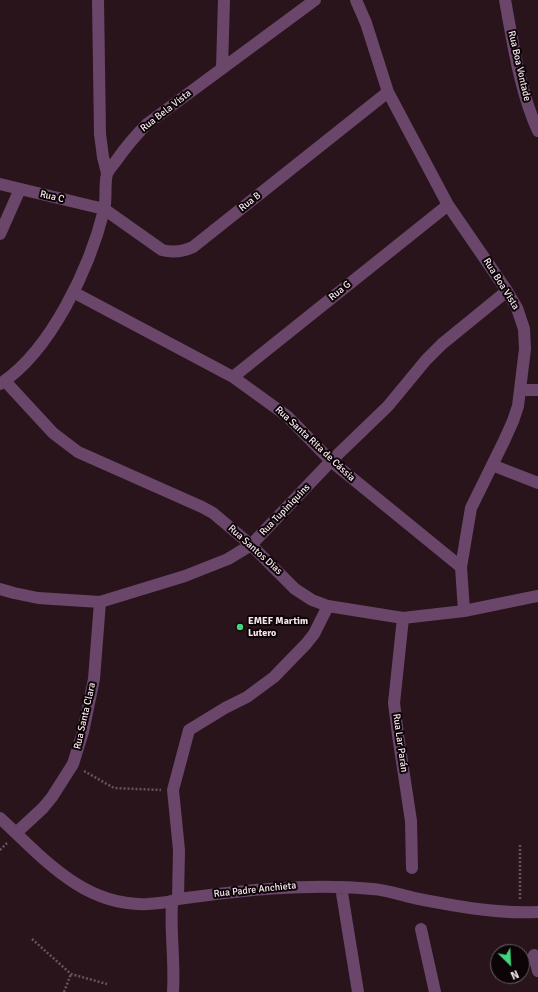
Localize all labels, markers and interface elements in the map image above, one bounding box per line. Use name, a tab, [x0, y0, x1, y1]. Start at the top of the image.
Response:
street label: Rua Boa Vontade	[505, 30, 533, 102]
street label: Rua Bela Vista	[138, 87, 194, 135]
street label: Rua C	[39, 188, 65, 206]
street label: Rua B	[237, 190, 263, 214]
street label: Rua Boa Vista	[480, 256, 522, 312]
street label: Rua G	[327, 278, 353, 304]
street label: Rua Santa Rita de Cássia	[273, 404, 357, 484]
street label: Rua Tupiniquins	[257, 482, 313, 538]
street label: Rua Santos Dias	[226, 523, 284, 577]
place label: EMEF Martim Lutero	[248, 615, 308, 638]
marker: EMEF Martim Lutero	[235, 622, 245, 632]
street label: Rua Santa Clara	[71, 681, 99, 751]
street label: Rua Lar Parán	[390, 713, 410, 773]
street label: Rua Padre Anchieta	[213, 880, 297, 900]
north arrow	[490, 944, 530, 984]
text: N	[509, 967, 521, 982]

